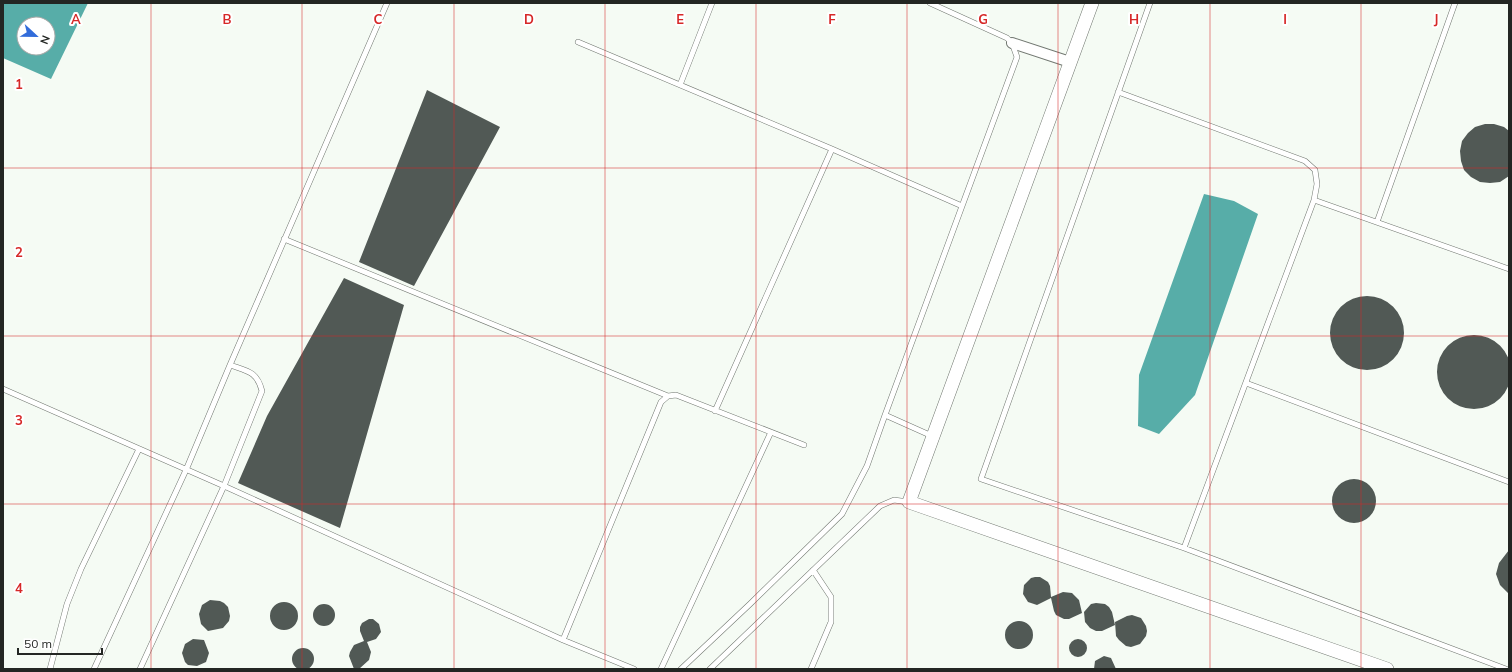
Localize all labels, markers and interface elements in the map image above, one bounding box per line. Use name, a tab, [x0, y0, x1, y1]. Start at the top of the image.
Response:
text: A	[71, 11, 81, 27]
text: B	[223, 11, 232, 27]
text: C	[374, 11, 383, 27]
text: D	[524, 11, 534, 27]
text: E	[676, 11, 684, 27]
text: F	[828, 11, 836, 27]
text: G	[978, 11, 988, 27]
text: H	[1129, 11, 1139, 27]
text: I	[1283, 11, 1287, 27]
text: J	[1434, 11, 1438, 27]
north arrow	[16, 16, 56, 56]
text: N	[37, 33, 53, 46]
text: 1	[15, 76, 23, 92]
text: 2	[15, 244, 23, 260]
text: 3	[15, 412, 23, 428]
text: 4	[15, 580, 23, 596]
scale bar	[18, 630, 102, 656]
text: 50 m	[24, 636, 52, 651]

